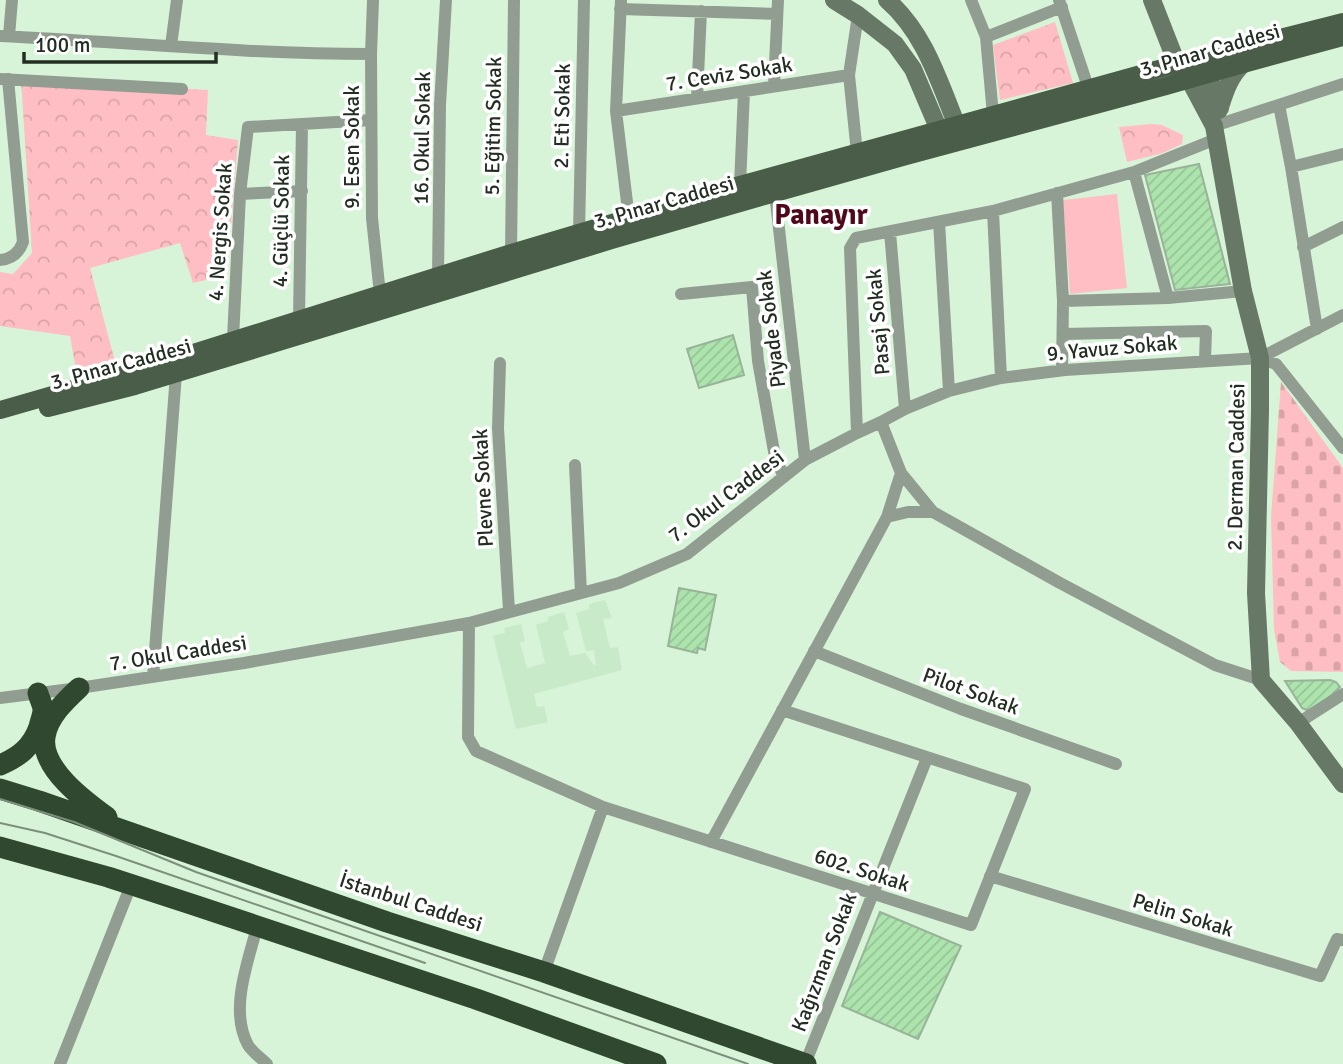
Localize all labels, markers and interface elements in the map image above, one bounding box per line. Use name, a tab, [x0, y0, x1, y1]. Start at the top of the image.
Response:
street label: 3. Pınar Caddesi	[1137, 18, 1283, 82]
scale bar	[24, 21, 217, 65]
text: 100 m	[35, 32, 90, 58]
street label: 7. Ceviz Sokak	[664, 51, 794, 97]
street label: 5. Eğitim Sokak	[479, 56, 507, 196]
street label: 2. Eti Sokak	[548, 63, 576, 169]
street label: 16. Okul Sokak	[408, 71, 436, 205]
street label: 9. Esen Sokak	[339, 85, 365, 209]
street label: 4. Güçlü Sokak	[267, 154, 295, 288]
street label: 4. Nergis Sokak	[202, 161, 238, 302]
street label: 3. Pınar Caddesi	[591, 170, 737, 234]
district label: Panayır	[774, 198, 869, 232]
street label: Pasaj Sokak	[860, 267, 896, 376]
street label: Piyade Sokak	[751, 268, 791, 389]
street label: 9. Yavuz Sokak	[1046, 329, 1179, 367]
street label: 3. Pınar Caddesi	[48, 333, 194, 395]
street label: 2. Derman Caddesi	[1222, 383, 1250, 551]
street label: Plevne Sokak	[467, 428, 499, 548]
street label: 7. Okul Caddesi	[663, 444, 789, 548]
street label: 7. Okul Caddesi	[108, 629, 248, 677]
street label: Pilot Sokak	[919, 662, 1023, 721]
street label: 602. Sokak	[811, 842, 913, 898]
street label: İstanbul Caddesi	[336, 867, 486, 937]
street label: Pelin Sokak	[1129, 887, 1237, 943]
street label: Kağızman Sokak	[786, 888, 863, 1035]

